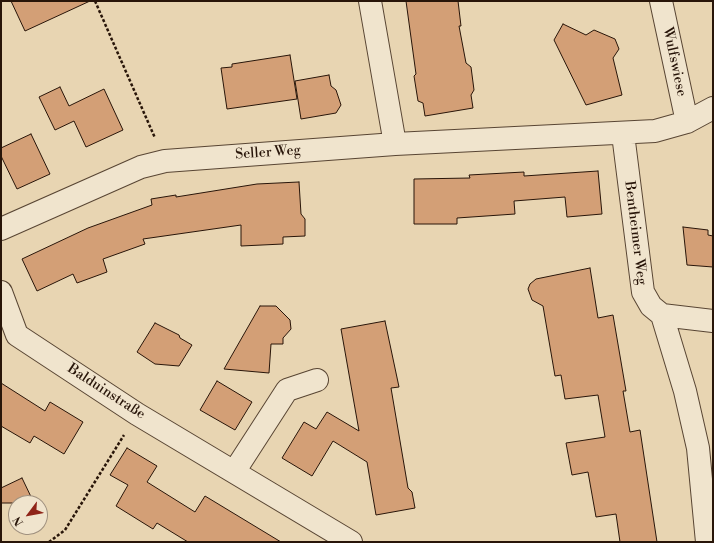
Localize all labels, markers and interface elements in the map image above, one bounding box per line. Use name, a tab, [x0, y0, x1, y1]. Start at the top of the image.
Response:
street label: Wulfswiese	[658, 26, 690, 98]
street label: Seller Weg	[235, 142, 301, 164]
street label: Bentheimer Weg	[620, 180, 650, 286]
street label: Balduinstraße	[64, 361, 148, 423]
north arrow	[8, 495, 48, 535]
text: N	[10, 513, 27, 528]

